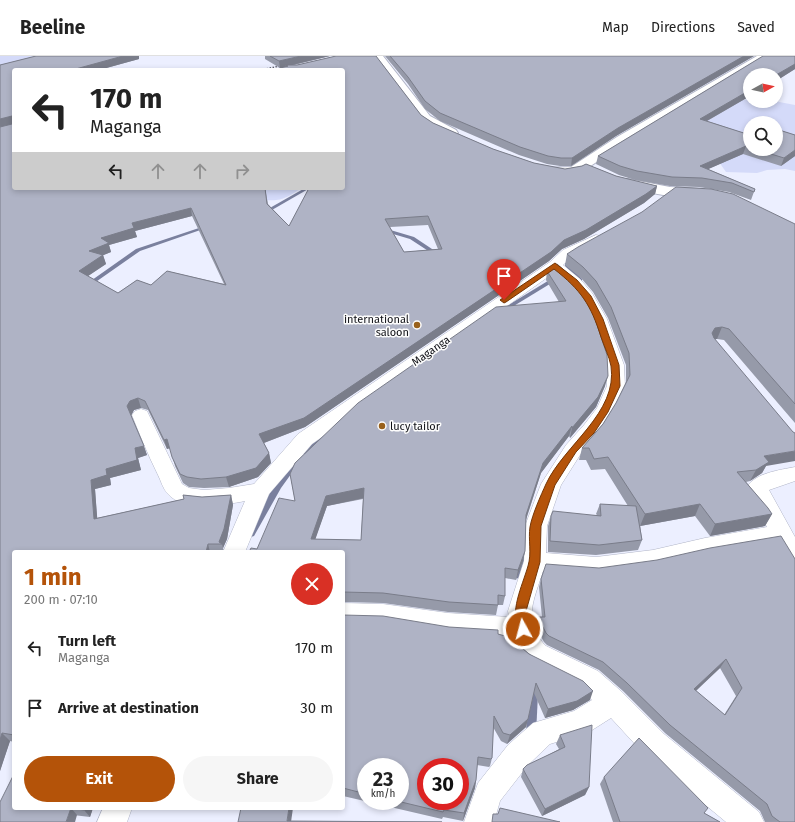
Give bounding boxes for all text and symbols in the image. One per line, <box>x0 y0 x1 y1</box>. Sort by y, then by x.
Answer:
text: Beeline <box>20 16 85 39</box>
text: Map <box>602 19 629 36</box>
text: Directions <box>651 19 715 36</box>
text: Saved <box>737 19 775 36</box>
north arrow <box>743 68 783 108</box>
map controls <box>743 68 783 156</box>
text: 170 m <box>90 82 162 115</box>
icon: left <box>24 84 76 136</box>
text: Maganga <box>90 116 162 138</box>
button: search <box>743 116 783 156</box>
icon: left <box>105 160 127 182</box>
icon: ahead <box>147 160 169 182</box>
icon: ahead <box>189 160 211 182</box>
icon: right <box>231 160 253 182</box>
pin <box>487 259 521 300</box>
icon: arrive <box>493 265 515 287</box>
place label: international saloon <box>344 313 409 339</box>
marker: international saloon <box>412 320 422 330</box>
street label: Maganga <box>409 333 453 369</box>
place label: lucy tailor <box>390 420 441 433</box>
marker: lucy tailor <box>377 421 387 431</box>
text: 1 min <box>24 563 82 591</box>
button: close <box>291 563 333 605</box>
text: 200 m · 07:10 <box>24 592 98 607</box>
position arrow <box>502 608 544 650</box>
text: Turn left <box>58 632 116 650</box>
icon: left <box>24 637 46 659</box>
text: 170 m <box>295 639 333 657</box>
text: Maganga <box>58 650 110 665</box>
icon: arrive <box>24 697 46 719</box>
text: Arrive at destination <box>58 699 199 717</box>
text: 30 m <box>300 699 333 717</box>
button: Exit <box>24 756 175 802</box>
button: Share <box>183 756 333 802</box>
speed limit sign: 30 <box>417 758 469 810</box>
text: 23 <box>373 767 393 791</box>
text: km/h <box>371 788 395 800</box>

